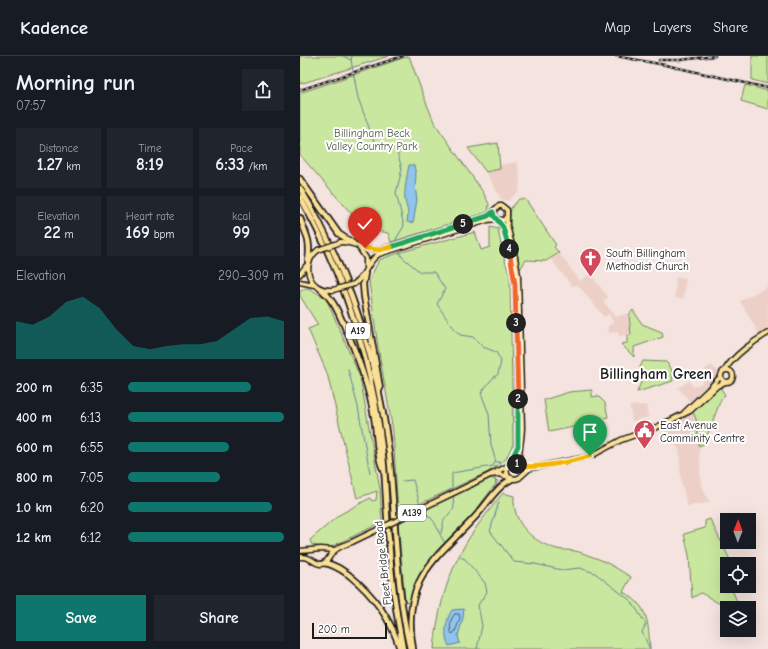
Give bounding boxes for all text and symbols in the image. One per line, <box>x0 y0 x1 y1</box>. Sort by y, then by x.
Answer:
text: Kadence <box>20 17 88 39</box>
text: Map <box>604 19 631 36</box>
text: Layers <box>653 19 691 36</box>
text: Share <box>713 19 748 36</box>
button: share <box>242 69 284 111</box>
text: Morning run <box>16 70 135 96</box>
text: 07:57 <box>16 98 46 113</box>
park label: Billingham Beck Valley Country Park <box>326 127 418 153</box>
text: Distance <box>39 142 78 155</box>
text: Time <box>139 142 161 155</box>
text: Pace <box>230 142 252 155</box>
text: 1.27 <box>37 155 62 174</box>
text: 8:19 <box>136 155 164 174</box>
text: 6:33 <box>215 155 244 174</box>
text: km <box>62 160 81 173</box>
text: /km <box>244 160 267 173</box>
pin <box>348 207 382 248</box>
text: Elevation <box>38 210 80 223</box>
text: Heart rate <box>126 210 174 223</box>
text: kcal <box>232 210 251 223</box>
icon: check <box>354 213 376 235</box>
pin: 5 <box>453 214 473 234</box>
text: 5 <box>460 217 466 230</box>
text: 22 <box>44 223 61 242</box>
text: 169 <box>126 223 150 242</box>
text: 99 <box>232 223 250 242</box>
text: m <box>61 228 74 241</box>
text: bpm <box>150 228 174 241</box>
pin: 4 <box>499 239 519 259</box>
text: 4 <box>506 242 512 255</box>
church icon: South Billingham Methodist Church <box>578 246 604 279</box>
place label: South Billingham Methodist Church <box>606 247 689 273</box>
text: Elevation <box>16 268 66 283</box>
text: 290–309 m <box>218 268 284 283</box>
pin: 3 <box>506 313 526 333</box>
text: 3 <box>513 316 519 329</box>
road number: A19 <box>346 323 370 339</box>
district label: Billingham Green <box>600 365 712 383</box>
text: 200 m <box>16 380 52 395</box>
text: 6:35 <box>80 380 103 395</box>
pin: 2 <box>508 389 528 409</box>
text: 2 <box>515 392 521 405</box>
text: 400 m <box>16 410 52 425</box>
text: 6:13 <box>80 410 101 425</box>
pin <box>573 415 607 456</box>
public building icon: East Avenue Comminity Centre <box>632 418 658 451</box>
place label: East Avenue Comminity Centre <box>660 419 745 445</box>
icon: arrive <box>579 421 601 443</box>
text: 600 m <box>16 440 53 455</box>
text: 6:55 <box>80 440 104 455</box>
pin: 1 <box>507 454 527 474</box>
text: 1 <box>515 457 519 470</box>
text: 800 m <box>16 470 53 485</box>
text: 7:05 <box>80 470 103 485</box>
text: 1.0 km <box>16 500 52 515</box>
text: 6:20 <box>80 500 104 515</box>
road number: A139 <box>398 505 426 521</box>
north arrow <box>720 513 756 549</box>
map controls <box>720 513 756 637</box>
street label: Fleet Bridge Road <box>372 520 394 606</box>
text: 1.2 km <box>16 530 51 545</box>
text: 6:12 <box>80 530 101 545</box>
button: locate <box>720 557 756 593</box>
button: Save <box>16 595 146 641</box>
button: Share <box>154 595 284 641</box>
button: layers <box>720 601 756 637</box>
scale bar <box>312 621 387 640</box>
text: 200 m <box>318 623 350 636</box>

